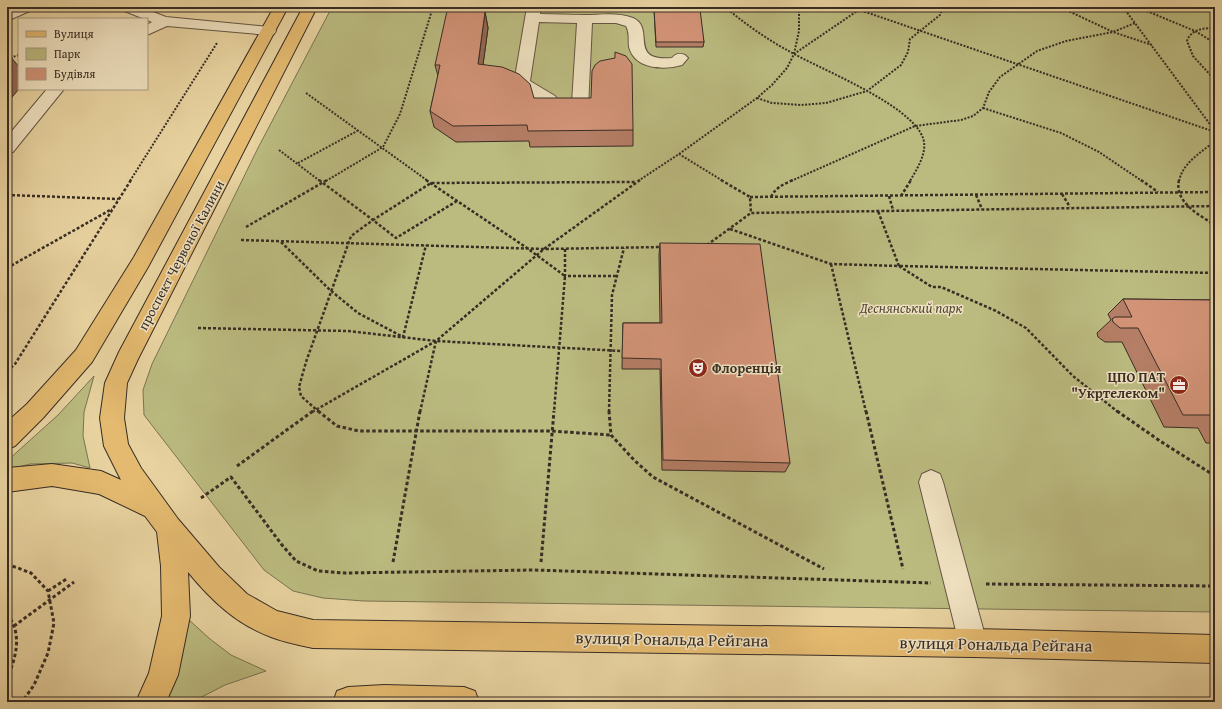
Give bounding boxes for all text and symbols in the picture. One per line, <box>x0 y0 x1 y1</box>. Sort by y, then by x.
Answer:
legend <box>18 18 148 90</box>
text: Вулиця <box>54 25 94 42</box>
text: Парк <box>54 45 81 62</box>
text: Будівля <box>54 65 95 82</box>
street label: проспект Червоної Калини <box>133 176 229 334</box>
park label: Деснянський парк <box>859 298 963 318</box>
theatre icon: Флоренція <box>687 357 709 379</box>
place label: Флоренція <box>712 358 782 378</box>
place label: ЦПО ПАТ "Укртелеком" <box>1071 367 1166 403</box>
office icon: ЦПО ПАТ "Укртелеком" <box>1168 374 1190 396</box>
street label: вулиця Рональда Рейгана <box>575 624 769 653</box>
street label: вулиця Рональда Рейгана <box>899 629 1093 658</box>

